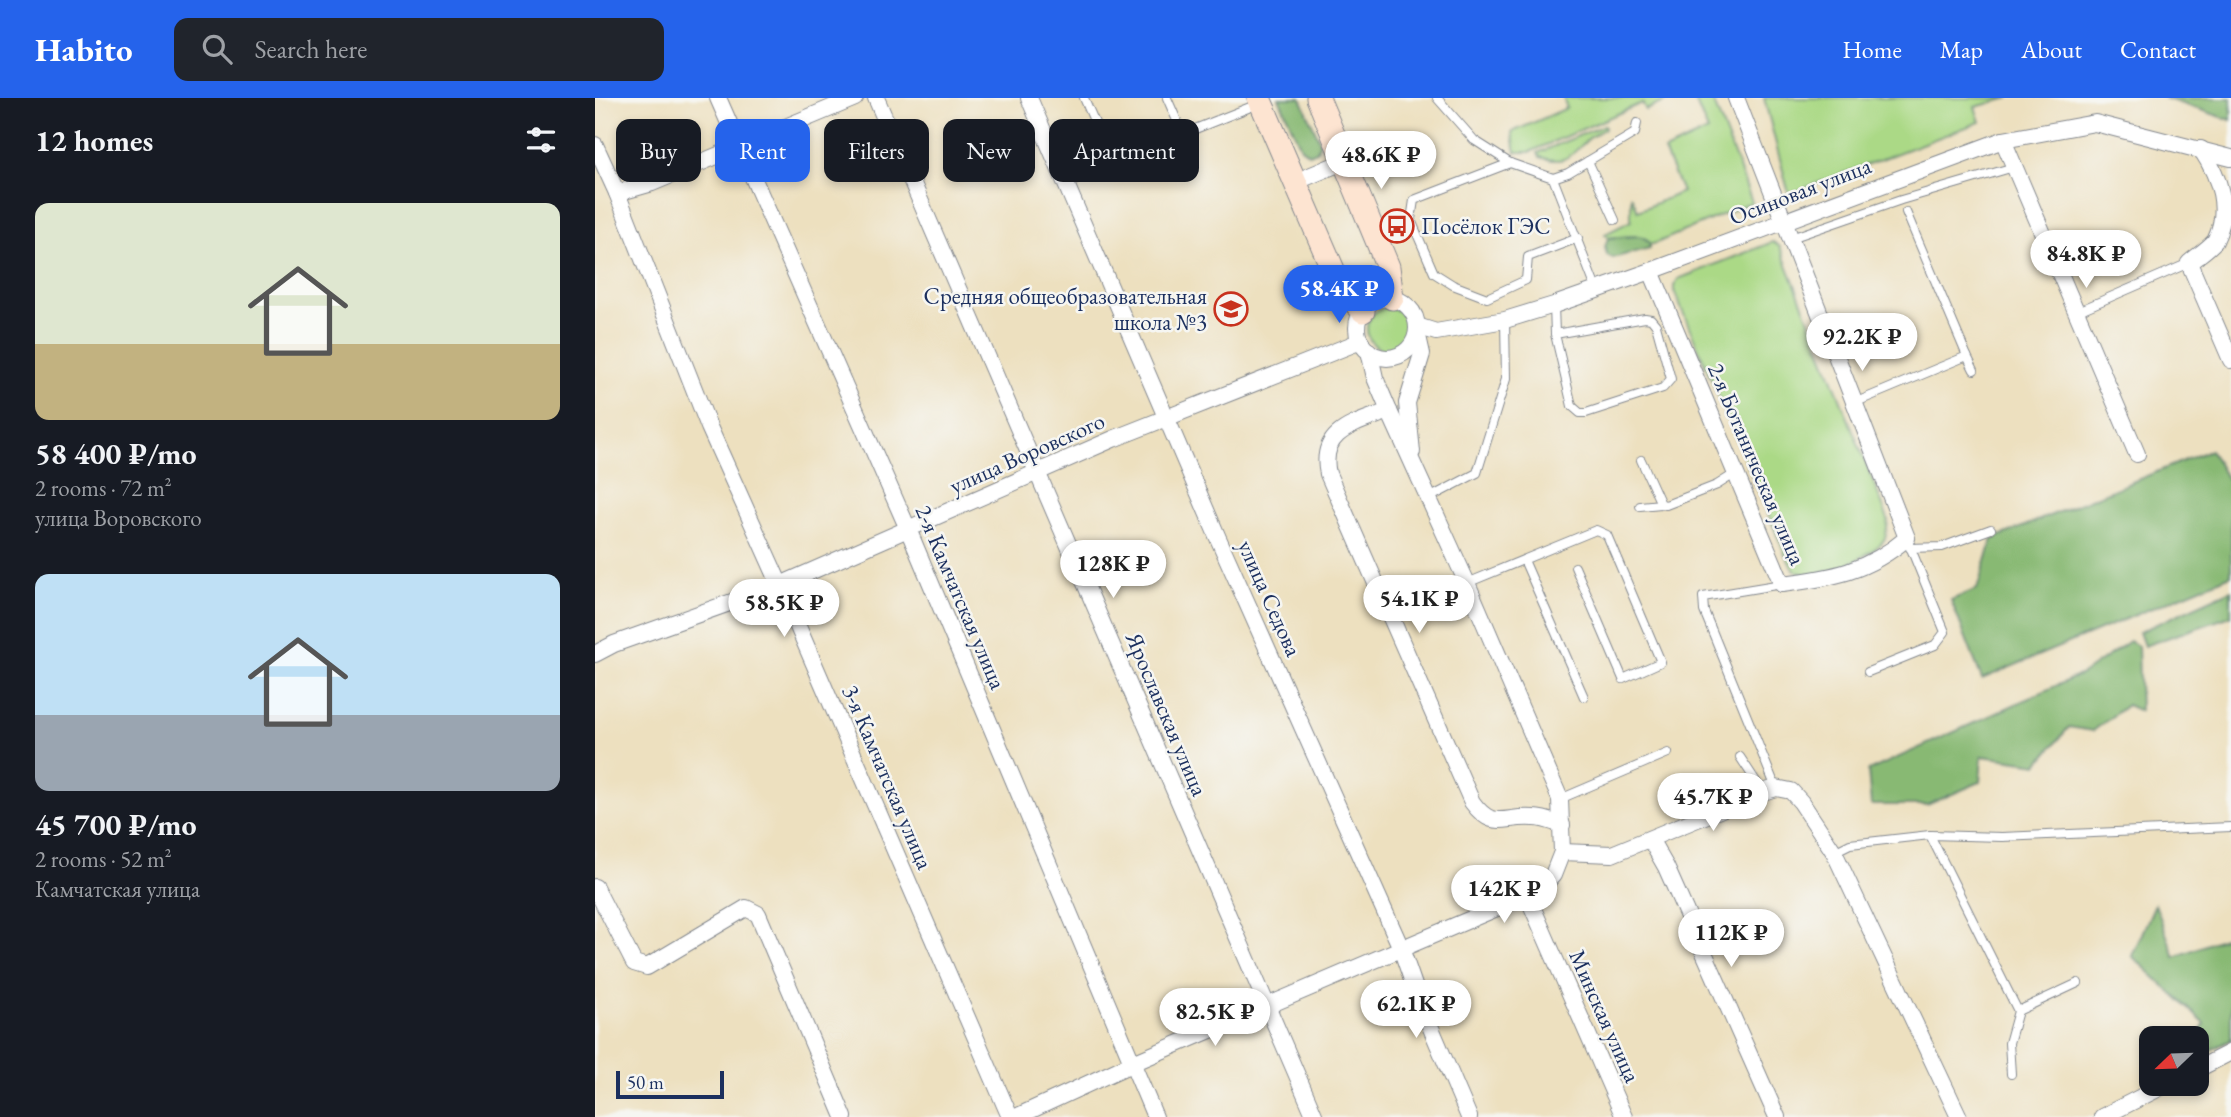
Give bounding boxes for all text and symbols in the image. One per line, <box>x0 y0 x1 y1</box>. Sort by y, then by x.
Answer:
search box <box>174 18 664 81</box>
text: Habito <box>35 28 132 71</box>
icon: search <box>198 30 236 68</box>
text: Search here <box>254 32 367 66</box>
text: Home <box>1842 34 1902 65</box>
text: Map <box>1940 34 1983 65</box>
text: About <box>2021 34 2082 65</box>
text: Contact <box>2120 34 2196 65</box>
chip: Buy <box>616 119 701 182</box>
chip: Rent <box>715 119 810 182</box>
chip: Filters <box>824 119 929 182</box>
chip: New <box>943 119 1035 182</box>
chip: Apartment <box>1049 119 1199 182</box>
text: 12 homes <box>35 121 153 160</box>
icon: filters <box>522 121 560 159</box>
pin: 48.6K ₽ <box>1316 132 1446 191</box>
text: 48.6K ₽ <box>1341 139 1421 169</box>
street label: Осиновая улица <box>1725 150 1876 232</box>
bus stop icon: Посёлок ГЭС <box>1378 207 1416 245</box>
place label: Посёлок ГЭС <box>1421 211 1551 241</box>
pin: 84.8K ₽ <box>2021 230 2151 290</box>
text: 84.8K ₽ <box>2046 238 2126 268</box>
icon: home <box>235 248 361 374</box>
pin: 58.4K ₽ <box>1274 266 1404 325</box>
text: 58.4K ₽ <box>1299 273 1379 303</box>
place label: Средняя общеобразовательная школа №3 <box>924 281 1207 337</box>
school or university icon: Средняя общеобразовательная школа №3 <box>1212 290 1250 328</box>
pin: 92.2K ₽ <box>1797 314 1927 373</box>
text: 92.2K ₽ <box>1822 321 1902 351</box>
street label: 2-я Ботаническая улица <box>1701 359 1813 570</box>
street label: улица Воровского <box>945 405 1109 501</box>
text: 58 400 ₽/mo <box>35 434 197 473</box>
text: 2 rooms · 72 m² <box>35 473 172 503</box>
street label: 2-я Камчатская улица <box>909 500 1014 694</box>
text: улица Воровского <box>35 503 202 533</box>
street label: улица Седова <box>1231 535 1309 662</box>
pin: 128K ₽ <box>1056 540 1170 600</box>
text: 128K ₽ <box>1076 548 1150 578</box>
pin: 54.1K ₽ <box>1354 575 1484 635</box>
pin: 58.5K ₽ <box>719 580 849 639</box>
text: 54.1K ₽ <box>1379 583 1459 613</box>
text: 58.5K ₽ <box>744 587 824 617</box>
icon: home <box>235 619 361 745</box>
street label: Ярославская улица <box>1119 627 1215 801</box>
street label: 3-я Камчатская улица <box>836 680 941 874</box>
pin: 45.7K ₽ <box>1648 774 1778 833</box>
text: 45.7K ₽ <box>1673 781 1753 811</box>
text: 45 700 ₽/mo <box>35 805 197 844</box>
text: 2 rooms · 52 m² <box>35 844 172 874</box>
pin: 142K ₽ <box>1447 866 1561 925</box>
text: 142K ₽ <box>1467 873 1541 903</box>
text: Камчатская улица <box>35 874 200 904</box>
pin: 112K ₽ <box>1674 910 1788 969</box>
text: 112K ₽ <box>1694 917 1768 947</box>
street label: Минская улица <box>1562 945 1648 1088</box>
pin: 62.1K ₽ <box>1351 981 1481 1040</box>
pin: 82.5K ₽ <box>1150 988 1280 1048</box>
text: 62.1K ₽ <box>1376 988 1456 1018</box>
text: 82.5K ₽ <box>1175 996 1255 1026</box>
north arrow <box>2139 1026 2209 1096</box>
map controls <box>2139 1026 2209 1096</box>
scale bar <box>616 1068 725 1100</box>
text: 50 m <box>627 1070 664 1095</box>

